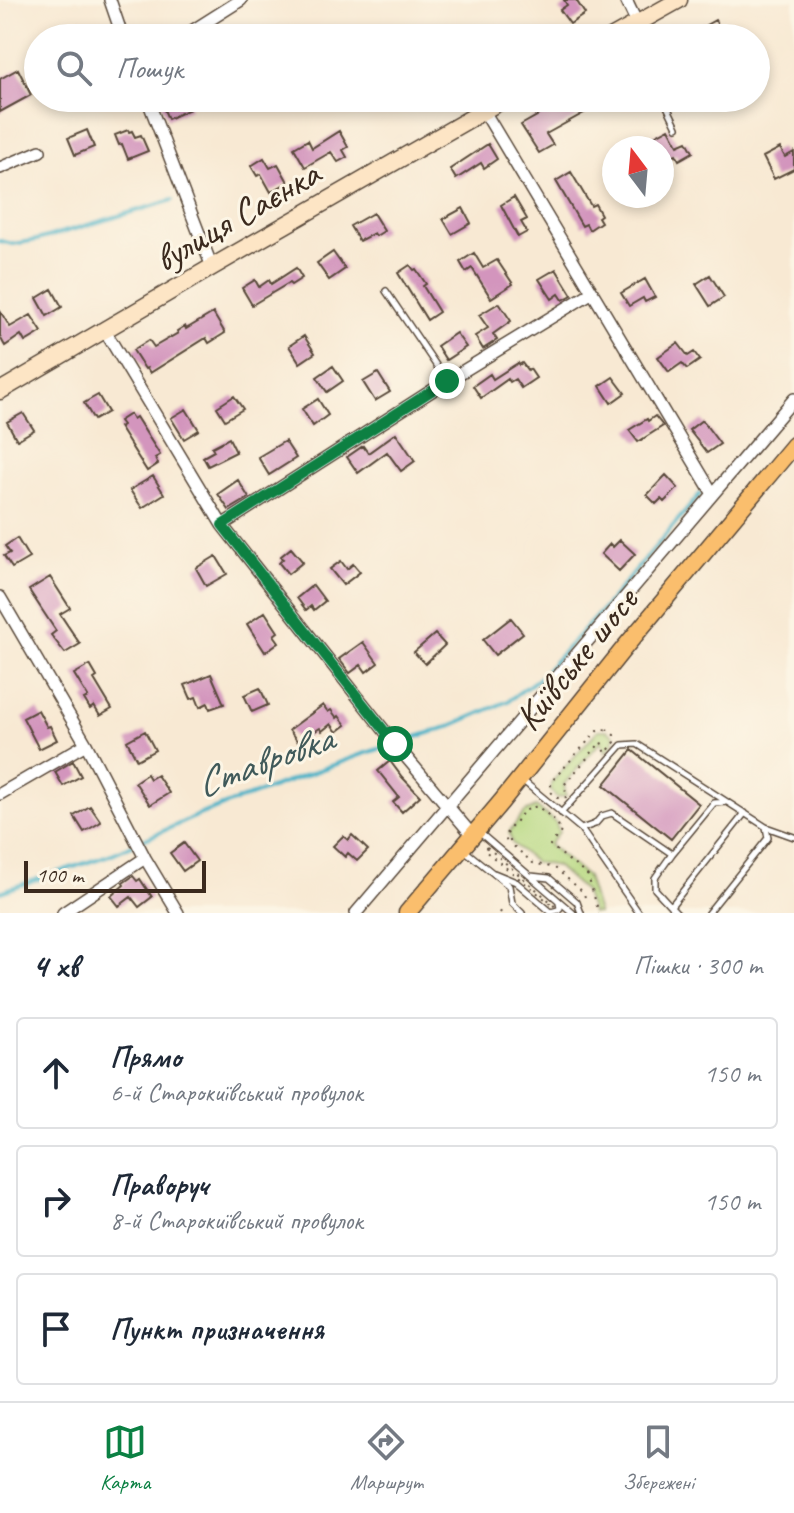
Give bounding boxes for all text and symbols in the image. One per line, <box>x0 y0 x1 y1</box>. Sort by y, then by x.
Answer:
search box <box>24 24 770 112</box>
icon: search <box>52 46 96 90</box>
text: Пошук <box>116 49 183 87</box>
north arrow <box>602 136 674 208</box>
street label: вулиця Саєнка <box>146 149 330 282</box>
route end <box>429 363 465 399</box>
street label: Київське шосе <box>504 576 649 740</box>
water label: Ставровка <box>189 712 344 809</box>
route start <box>377 726 413 762</box>
scale bar <box>24 857 206 893</box>
text: 100 m <box>36 861 83 889</box>
text: 4 хв <box>32 944 78 987</box>
text: Пішки · 300 m <box>634 949 762 982</box>
text: Прямо <box>110 1038 181 1076</box>
icon: ahead <box>34 1051 78 1095</box>
text: 150 m <box>704 1057 760 1090</box>
text: 6-й Старокиївський провулок <box>110 1076 363 1109</box>
text: Праворуч <box>110 1166 208 1204</box>
icon: right <box>34 1179 78 1223</box>
text: 150 m <box>704 1185 760 1218</box>
text: 8-й Старокиївський провулок <box>110 1204 363 1237</box>
icon: arrive <box>34 1307 78 1351</box>
text: Пункт призначення <box>110 1310 324 1348</box>
tab: Карта <box>100 1420 150 1496</box>
tab: Маршрут <box>350 1420 423 1496</box>
tab: Збережені <box>622 1420 694 1496</box>

